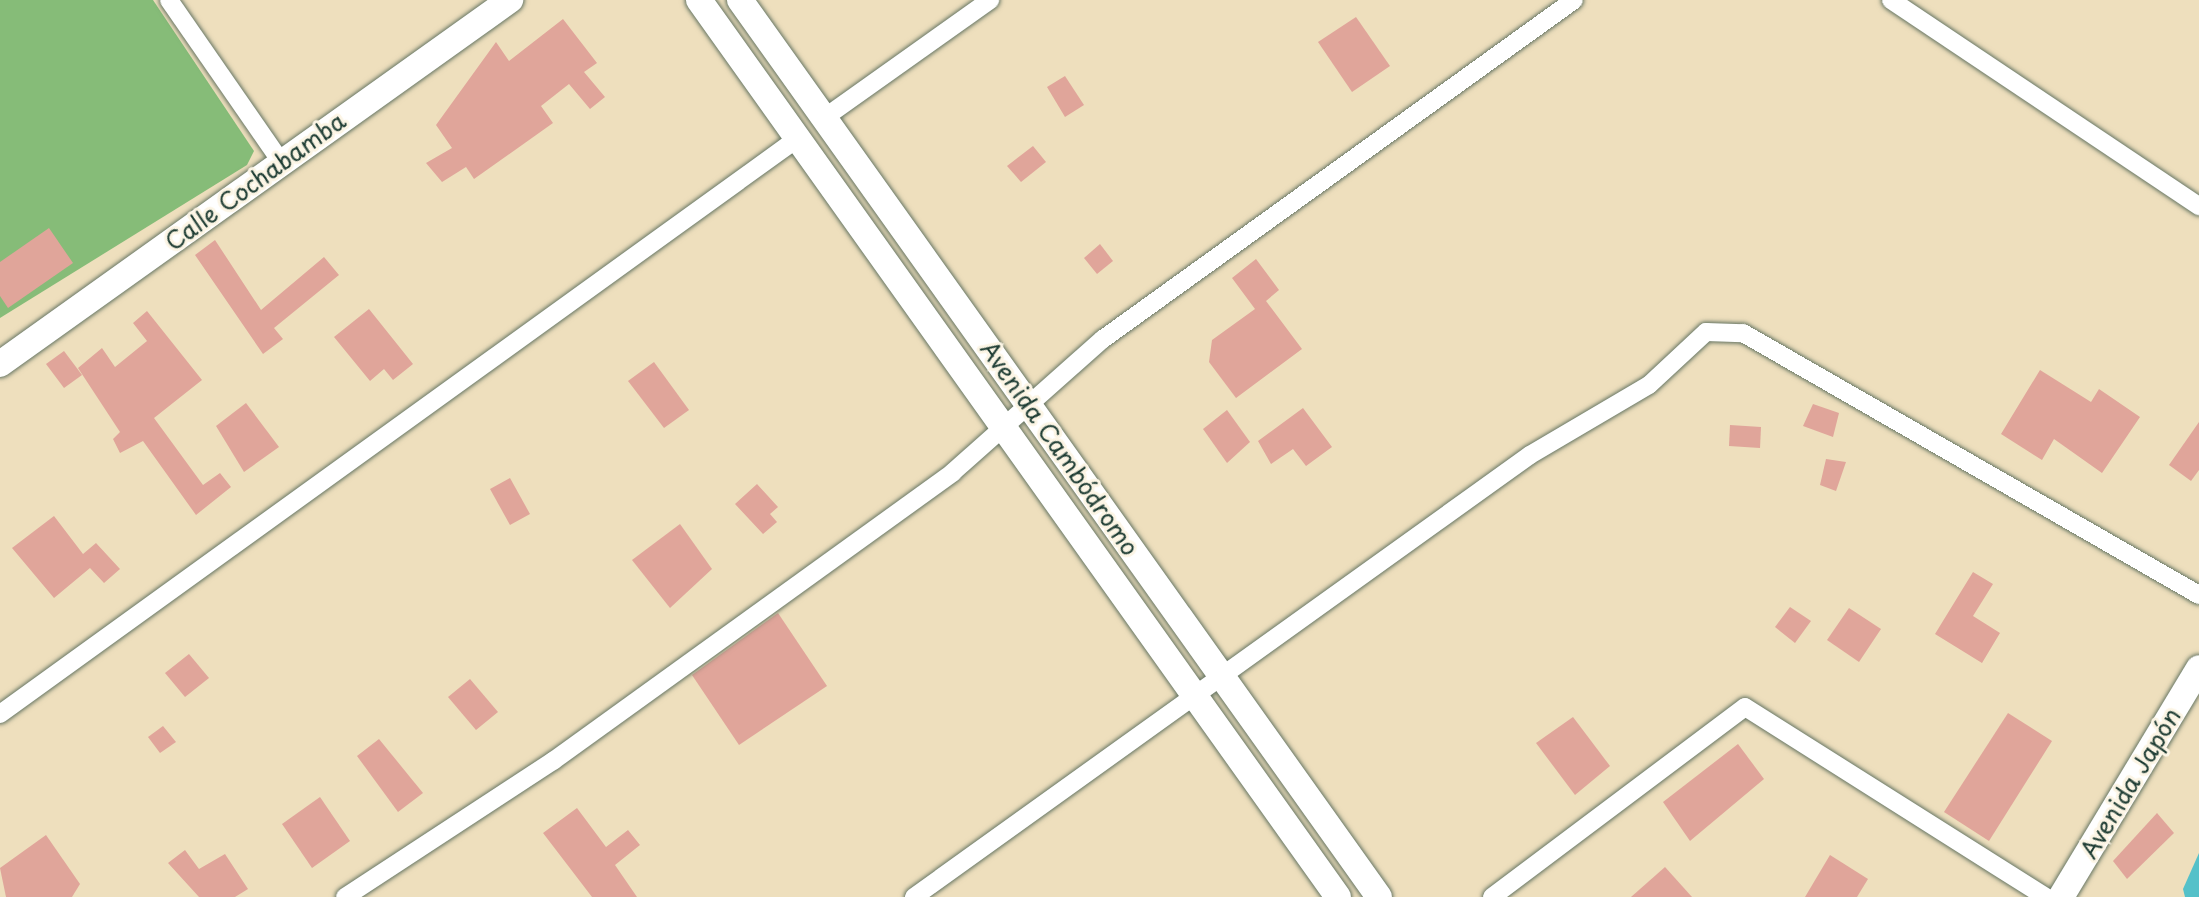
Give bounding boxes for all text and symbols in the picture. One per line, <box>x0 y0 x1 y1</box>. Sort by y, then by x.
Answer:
street label: Calle Cochabamba <box>159 106 351 256</box>
street label: Avenida Cambódromo <box>975 335 1145 561</box>
street label: Avenida Japón <box>2074 703 2186 863</box>

